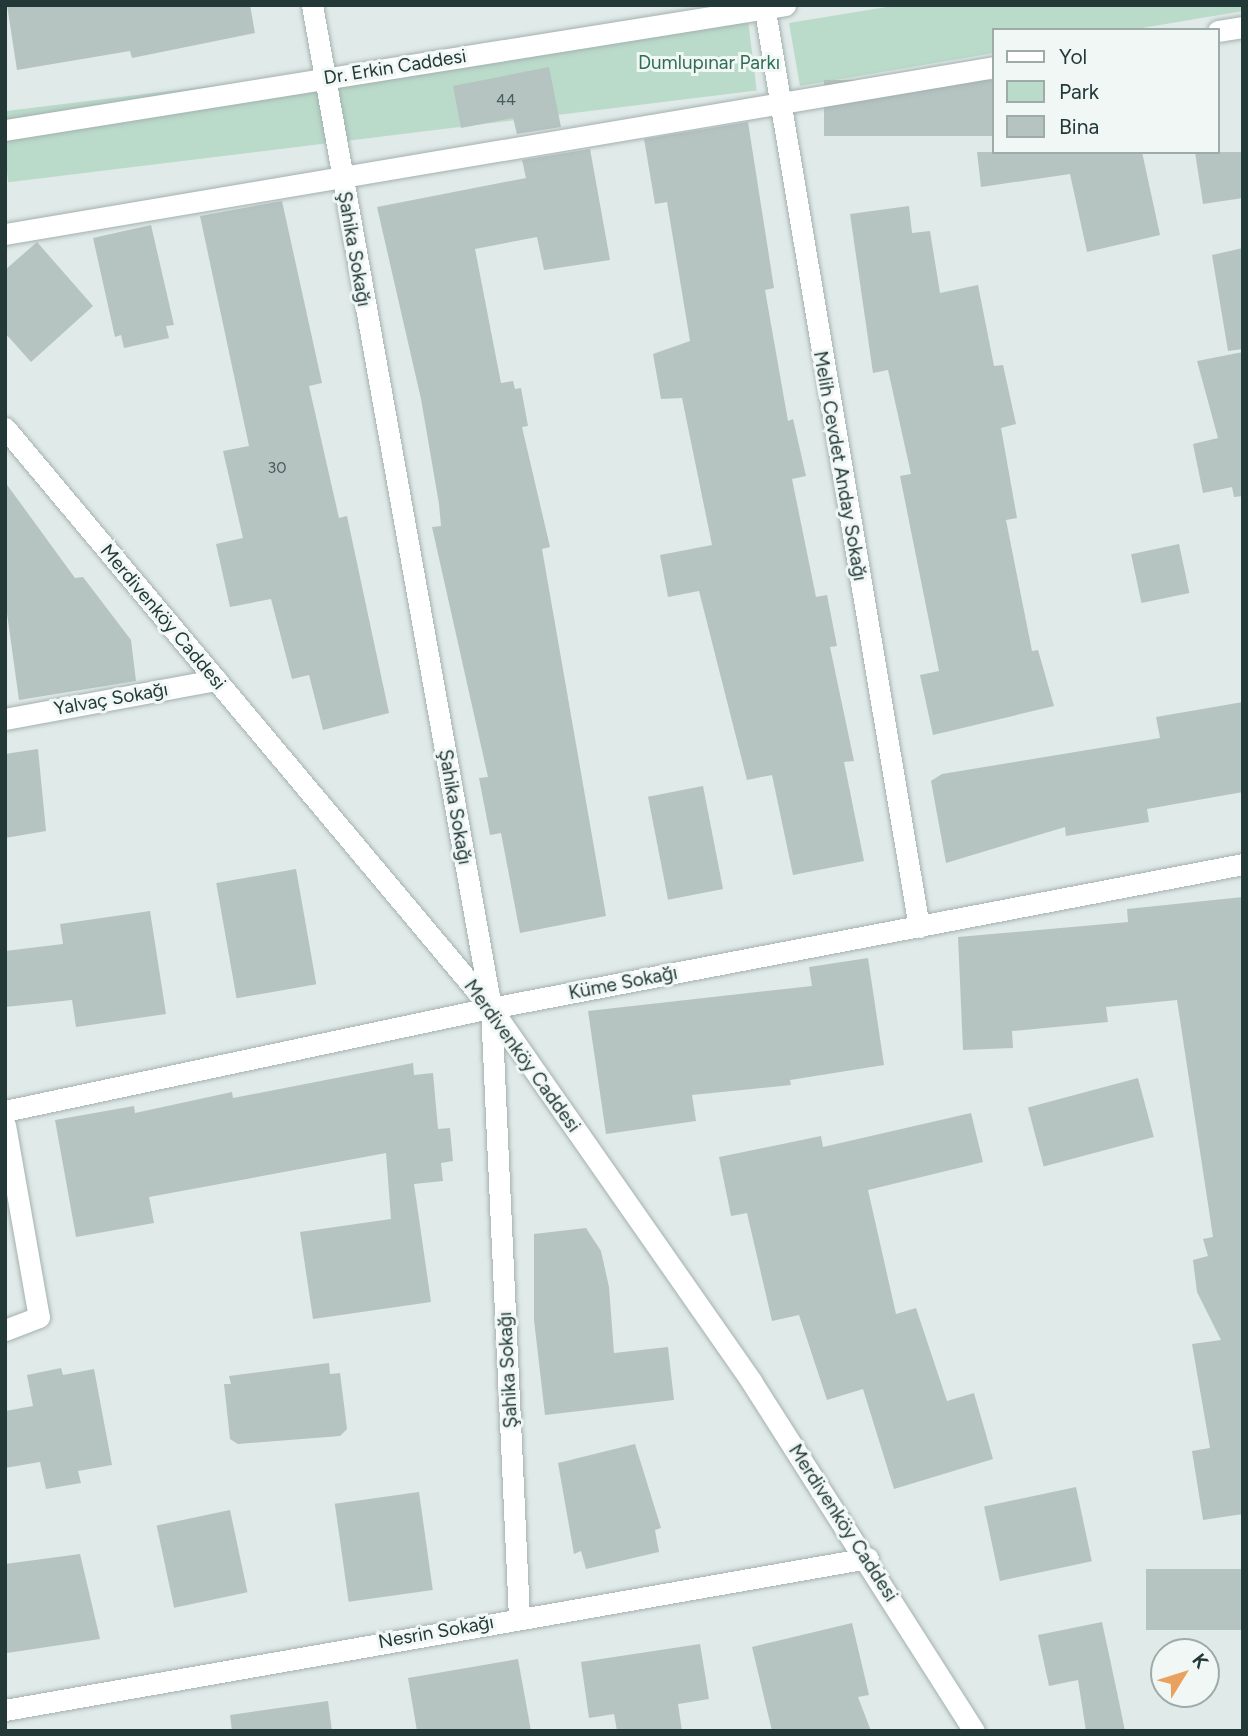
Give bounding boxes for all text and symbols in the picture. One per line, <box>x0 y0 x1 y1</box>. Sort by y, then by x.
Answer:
legend <box>992 28 1220 154</box>
street label: Dr. Erkin Caddesi <box>322 44 468 90</box>
text: Yol <box>1059 44 1087 69</box>
park label: Dumlupınar Parkı <box>638 52 780 74</box>
text: Park <box>1059 79 1099 104</box>
house number: 44 <box>496 90 516 110</box>
text: Bina <box>1059 114 1099 139</box>
street label: Şahika Sokağı <box>333 190 375 308</box>
street label: Melih Cevdet Anday Sokağı <box>809 349 871 583</box>
house number: 30 <box>268 458 286 478</box>
street label: Merdivenköy Caddesi <box>96 540 230 694</box>
street label: Yalvaç Sokağı <box>52 678 170 720</box>
street label: Şahika Sokağı <box>434 748 476 866</box>
street label: Küme Sokağı <box>567 961 679 1005</box>
street label: Merdivenköy Caddesi <box>459 975 585 1137</box>
street label: Şahika Sokağı <box>494 1311 522 1429</box>
street label: Merdivenköy Caddesi <box>784 1440 902 1606</box>
street label: Nesrin Sokağı <box>376 1611 496 1653</box>
north arrow <box>1150 1638 1220 1708</box>
text: K <box>1187 1649 1213 1673</box>

